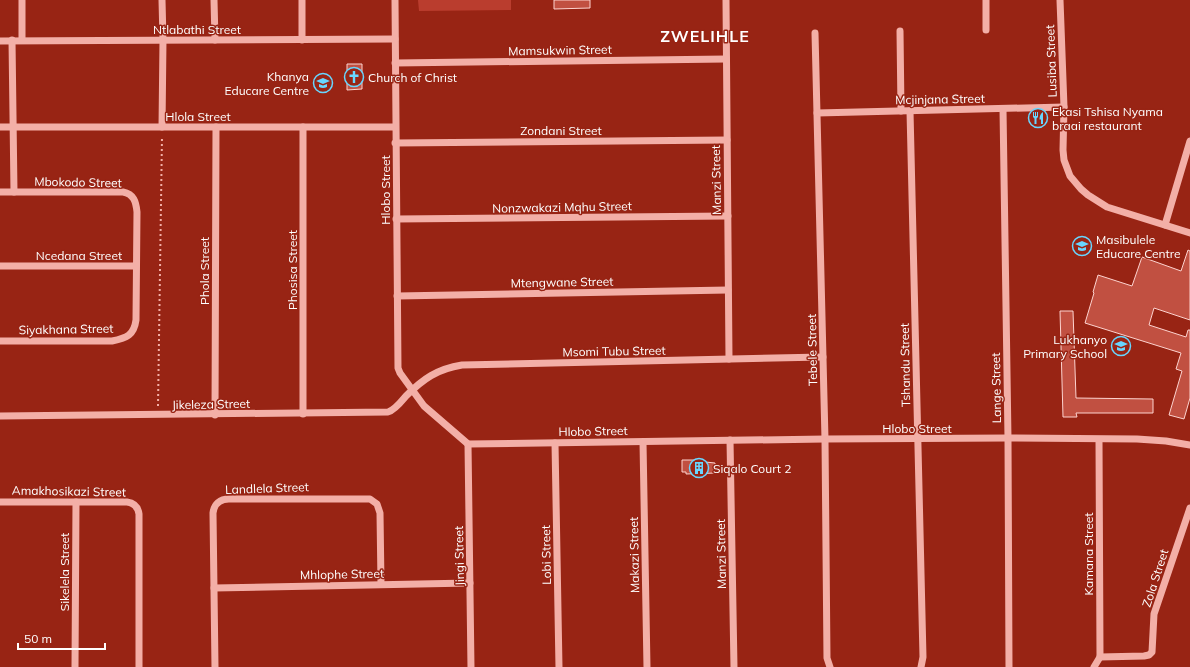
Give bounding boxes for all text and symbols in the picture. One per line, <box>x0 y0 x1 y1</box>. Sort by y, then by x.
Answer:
street label: Ntlabathi Street <box>153 22 241 37</box>
street label: Lusiba Street <box>1042 24 1060 98</box>
district label: ZWELIHLE <box>660 26 750 46</box>
street label: Mamsukwin Street <box>508 42 612 58</box>
church icon: Church of Christ <box>343 66 365 88</box>
place label: Khanya Educare Centre <box>224 69 309 98</box>
place label: Church of Christ <box>368 70 457 85</box>
school or university icon: Khanya Educare Centre <box>312 72 334 94</box>
street label: Mcjinjana Street <box>895 91 985 107</box>
place label: Ekasi Tshisa Nyama braai restaurant <box>1052 104 1163 133</box>
restaurant icon: Ekasi Tshisa Nyama braai restaurant <box>1027 107 1049 129</box>
street label: Hlola Street <box>165 109 231 124</box>
street label: Zondani Street <box>520 123 602 138</box>
street label: Manzi Street <box>708 145 724 215</box>
street label: Hlobo Street <box>378 155 393 225</box>
street label: Mbokodo Street <box>34 174 122 190</box>
street label: Nonzwakazi Mqhu Street <box>492 198 632 216</box>
street label: Phosisa Street <box>285 230 300 310</box>
place label: Masibulele Educare Centre <box>1096 232 1181 261</box>
school or university icon: Masibulele Educare Centre <box>1071 235 1093 257</box>
street label: Phola Street <box>197 237 212 305</box>
street label: Ncedana Street <box>36 248 122 263</box>
street label: Mtengwane Street <box>511 274 613 290</box>
street label: Tebele Street <box>804 314 820 386</box>
street label: Siyakhana Street <box>19 321 113 337</box>
street label: Tshandu Street <box>897 323 913 407</box>
place label: Lukhanyo Primary School <box>1023 332 1107 361</box>
school or university icon: Lukhanyo Primary School <box>1110 335 1132 357</box>
street label: Msomi Tubu Street <box>562 343 666 359</box>
street label: Lange Street <box>988 352 1004 424</box>
street label: Jikeleza Street <box>172 396 250 412</box>
street label: Hlobo Street <box>882 421 952 436</box>
street label: Hlobo Street <box>558 423 628 439</box>
building icon: Siqalo Court 2 <box>688 457 710 479</box>
place label: Siqalo Court 2 <box>713 461 791 476</box>
street label: Landlela Street <box>225 479 309 497</box>
street label: Amakhosikazi Street <box>12 483 126 499</box>
street label: Kamana Street <box>1081 512 1096 596</box>
street label: Makazi Street <box>626 517 642 593</box>
street label: Manzi Street <box>713 519 729 589</box>
street label: Lobi Street <box>538 525 554 585</box>
street label: Jingi Street <box>451 526 467 586</box>
street label: Sikelela Street <box>57 533 72 611</box>
street label: Zola Street <box>1139 547 1171 609</box>
street label: Mhlophe Street <box>300 566 384 582</box>
scale bar <box>18 625 105 651</box>
text: 50 m <box>24 631 52 646</box>

